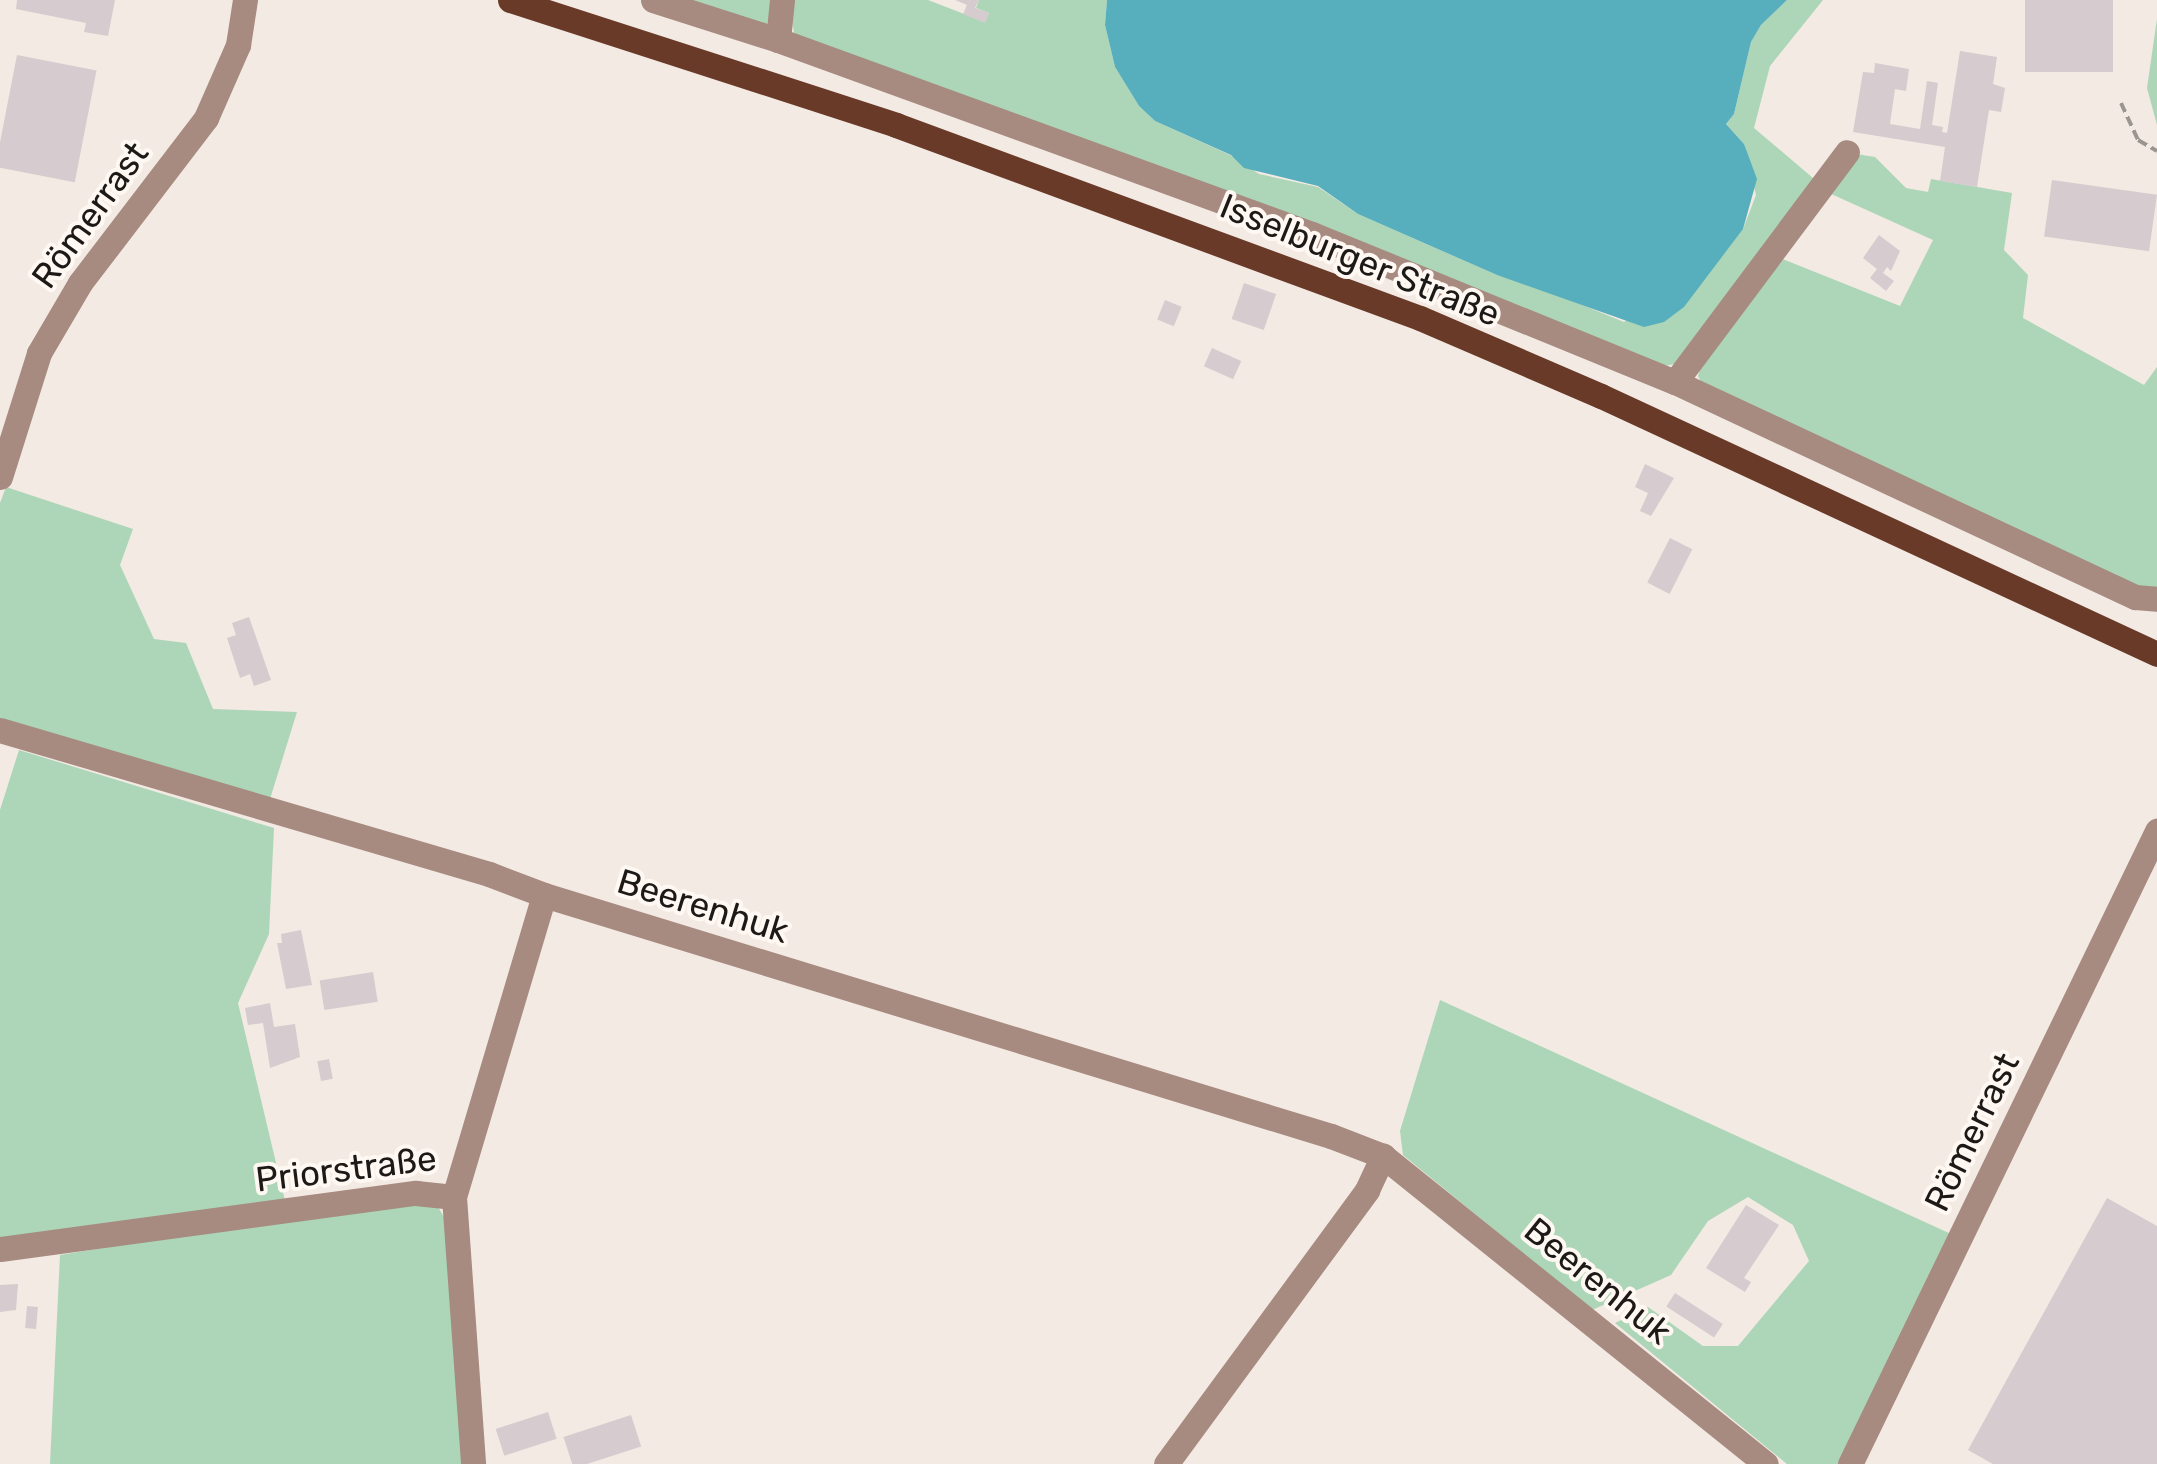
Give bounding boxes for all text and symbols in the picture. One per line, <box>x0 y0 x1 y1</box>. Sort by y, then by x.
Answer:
street label: Römerrast <box>23 134 157 296</box>
street label: Isselburger Straße <box>1214 185 1506 335</box>
street label: Beerenhuk <box>612 860 794 952</box>
street label: Römerrast <box>1916 1046 2028 1218</box>
street label: Priorstraße <box>253 1137 439 1201</box>
street label: Beerenhuk <box>1516 1209 1680 1353</box>

